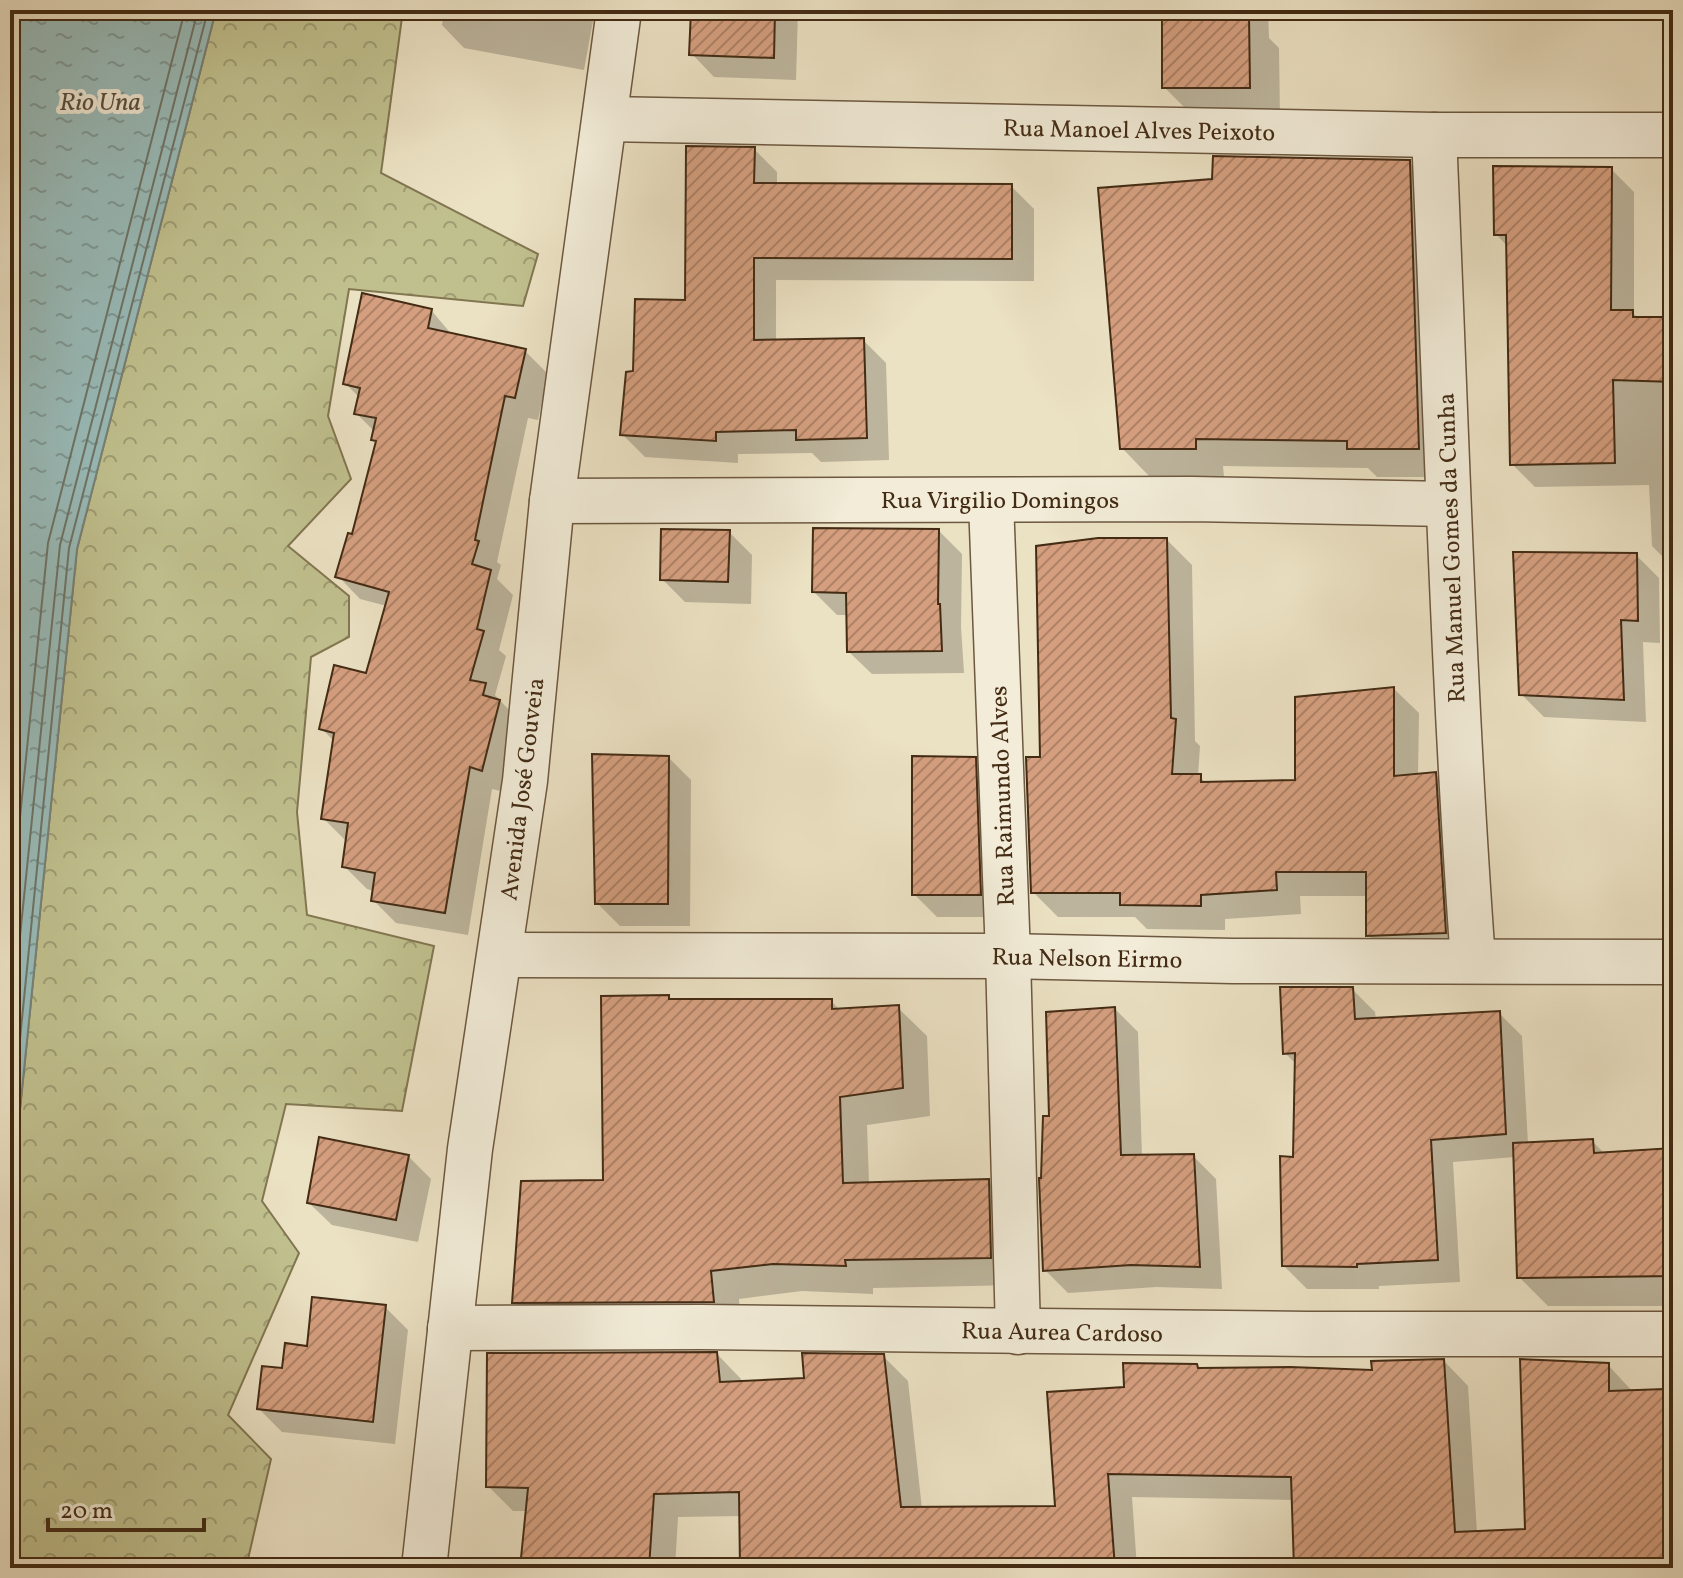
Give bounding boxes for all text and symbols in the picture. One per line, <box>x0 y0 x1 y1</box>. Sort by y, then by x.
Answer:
water label: Rio Una <box>59 85 141 121</box>
street label: Rua Manoel Alves Peixoto <box>1003 113 1275 151</box>
street label: Rua Manuel Gomes da Cunha <box>1431 392 1475 704</box>
street label: Rua Virgilio Domingos <box>881 485 1119 519</box>
street label: Avenida José Gouveia <box>493 676 555 903</box>
street label: Rua Raimundo Alves <box>983 685 1025 907</box>
street label: Rua Nelson Eirmo <box>991 941 1183 979</box>
street label: Rua Aurea Cardoso <box>961 1315 1163 1353</box>
scale bar <box>48 1482 204 1532</box>
text: 20 m <box>60 1495 113 1529</box>

